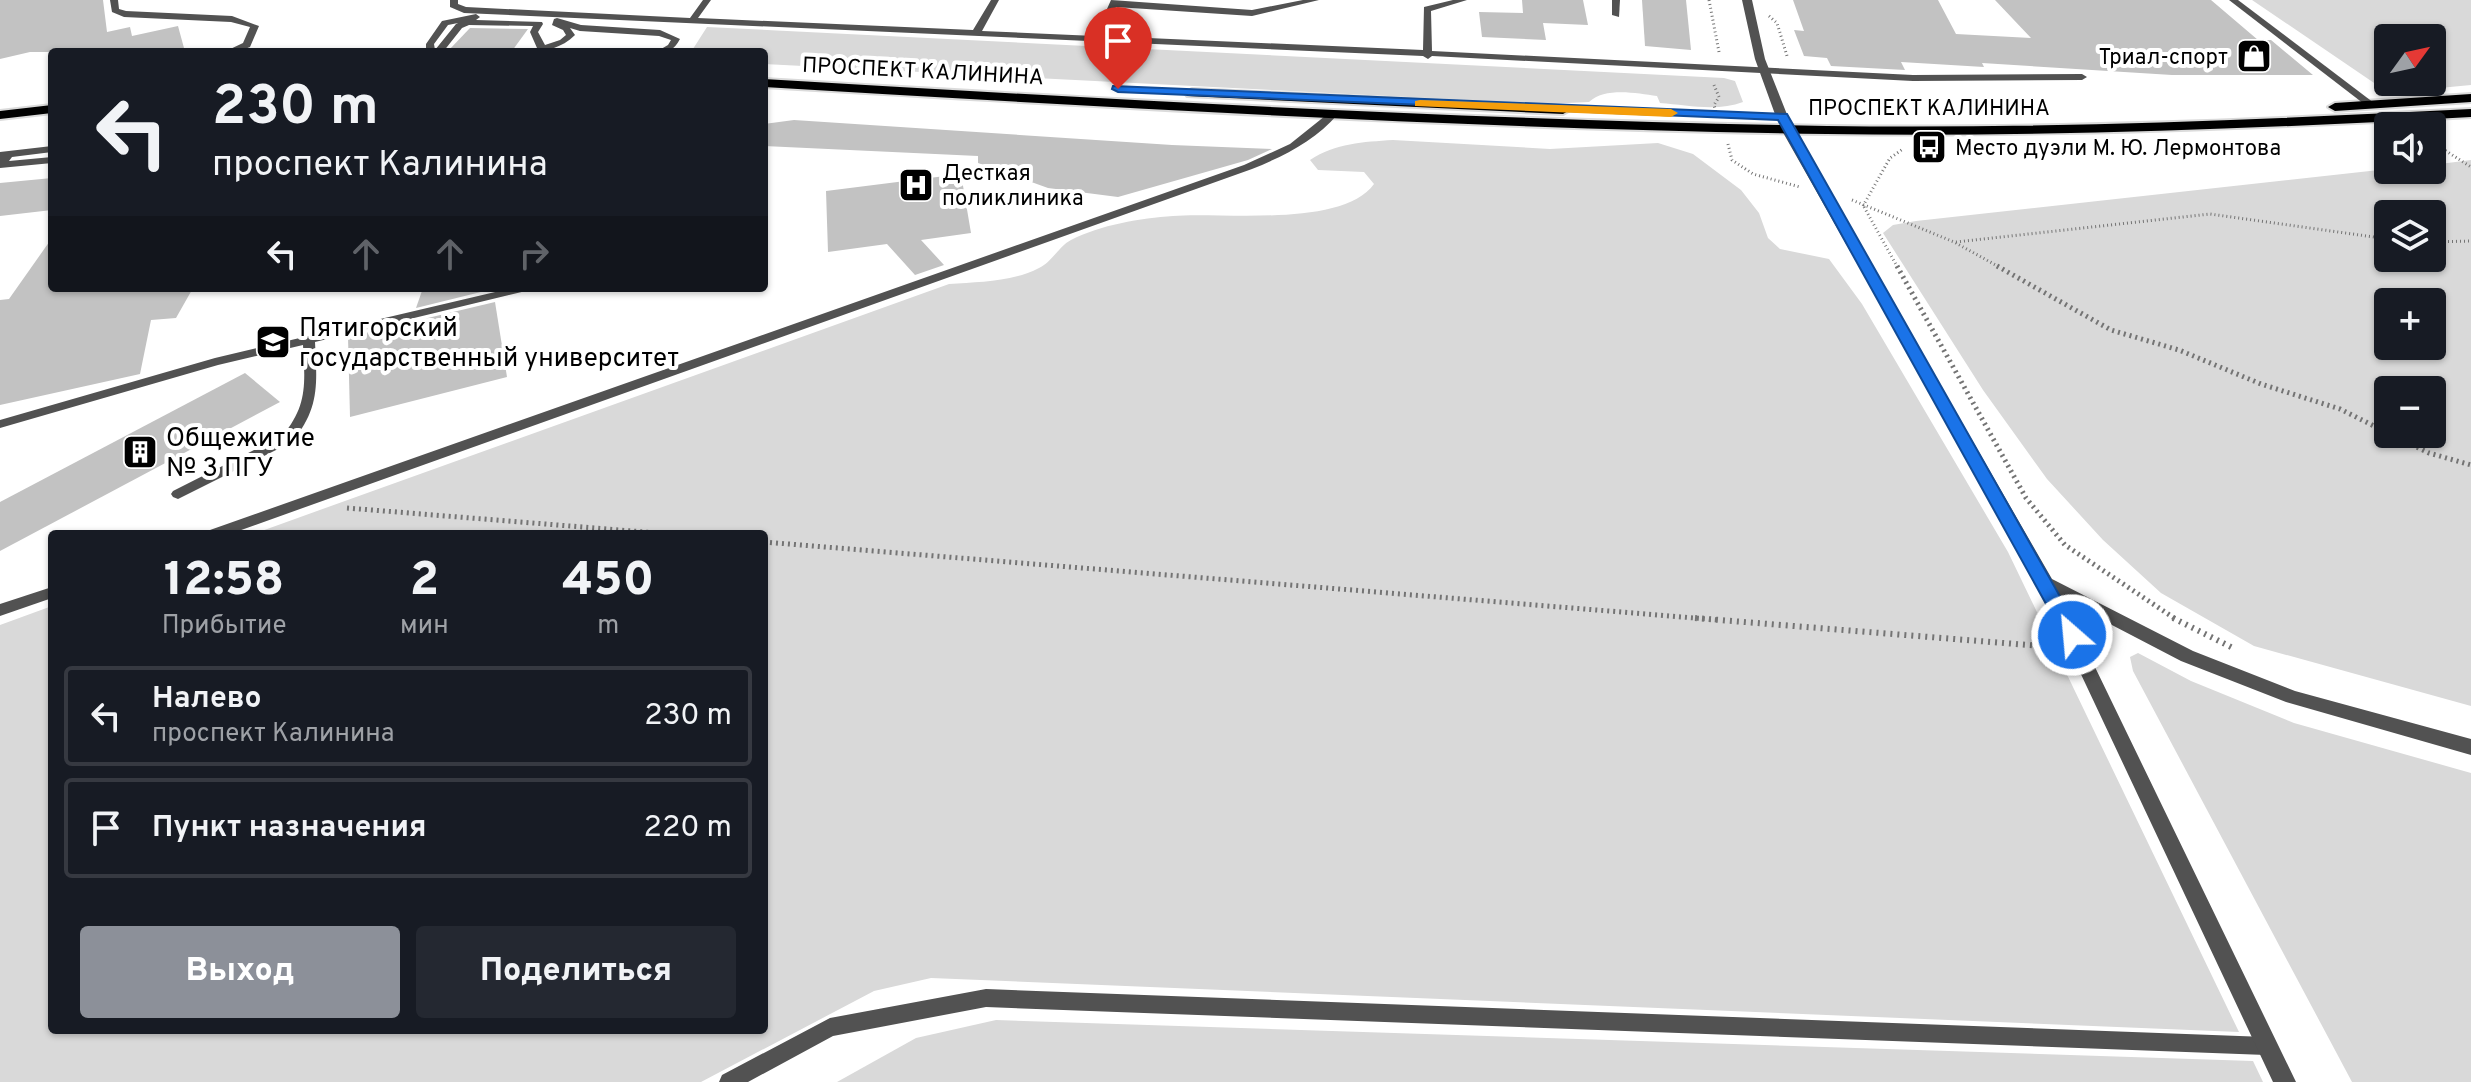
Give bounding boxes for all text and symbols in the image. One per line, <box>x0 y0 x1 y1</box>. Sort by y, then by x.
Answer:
pin <box>1084 7 1152 89</box>
icon: arrive <box>1096 19 1140 63</box>
north arrow <box>2374 24 2446 96</box>
map controls <box>2374 24 2446 448</box>
shop icon: Триал-спорт <box>2235 37 2273 75</box>
place label: Триал-спорт <box>2098 45 2228 72</box>
street label: ПРОСПЕКТ КАЛИНИНА <box>801 53 1044 92</box>
text: 230 m <box>212 74 379 144</box>
icon: left <box>80 80 184 184</box>
street label: ПРОСПЕКТ КАЛИНИНА <box>1808 96 2050 123</box>
button: sound <box>2374 112 2446 184</box>
bus stop icon: Место дуэли М. Ю. Лермонтова <box>1910 128 1948 166</box>
place label: Место дуэли М. Ю. Лермонтова <box>1955 136 2281 163</box>
text: проспект Калинина <box>212 143 548 189</box>
place label: Десткая поликлиника <box>942 161 1084 213</box>
hospital icon: Десткая поликлиника <box>897 166 935 204</box>
button: layers <box>2374 200 2446 272</box>
icon: left <box>260 232 304 276</box>
icon: ahead <box>344 232 388 276</box>
icon: ahead <box>428 232 472 276</box>
icon: right <box>512 232 556 276</box>
button: + <box>2374 288 2446 360</box>
place label: Пятигорский государственный университет <box>299 313 679 376</box>
school or university icon: Пятигорский государственный университет <box>254 323 292 361</box>
button: − <box>2374 376 2446 448</box>
place label: Общежитие № 3 ПГУ <box>166 423 315 486</box>
building icon: Общежитие № 3 ПГУ <box>121 433 159 471</box>
text: 12:58 <box>164 552 284 612</box>
text: 2 <box>410 552 439 612</box>
text: 450 <box>562 552 654 612</box>
position arrow <box>2030 593 2114 677</box>
text: Прибытие <box>162 610 286 643</box>
text: мин <box>400 610 449 643</box>
text: m <box>597 610 619 643</box>
text: Налево <box>152 681 261 718</box>
icon: left <box>84 694 128 738</box>
text: 230 m <box>644 698 732 735</box>
text: проспект Калинина <box>152 718 394 751</box>
icon: arrive <box>84 806 128 850</box>
text: Пункт назначения <box>152 810 426 847</box>
text: 220 m <box>644 810 732 847</box>
button: Выход <box>80 926 400 1018</box>
button: Поделиться <box>416 926 736 1018</box>

